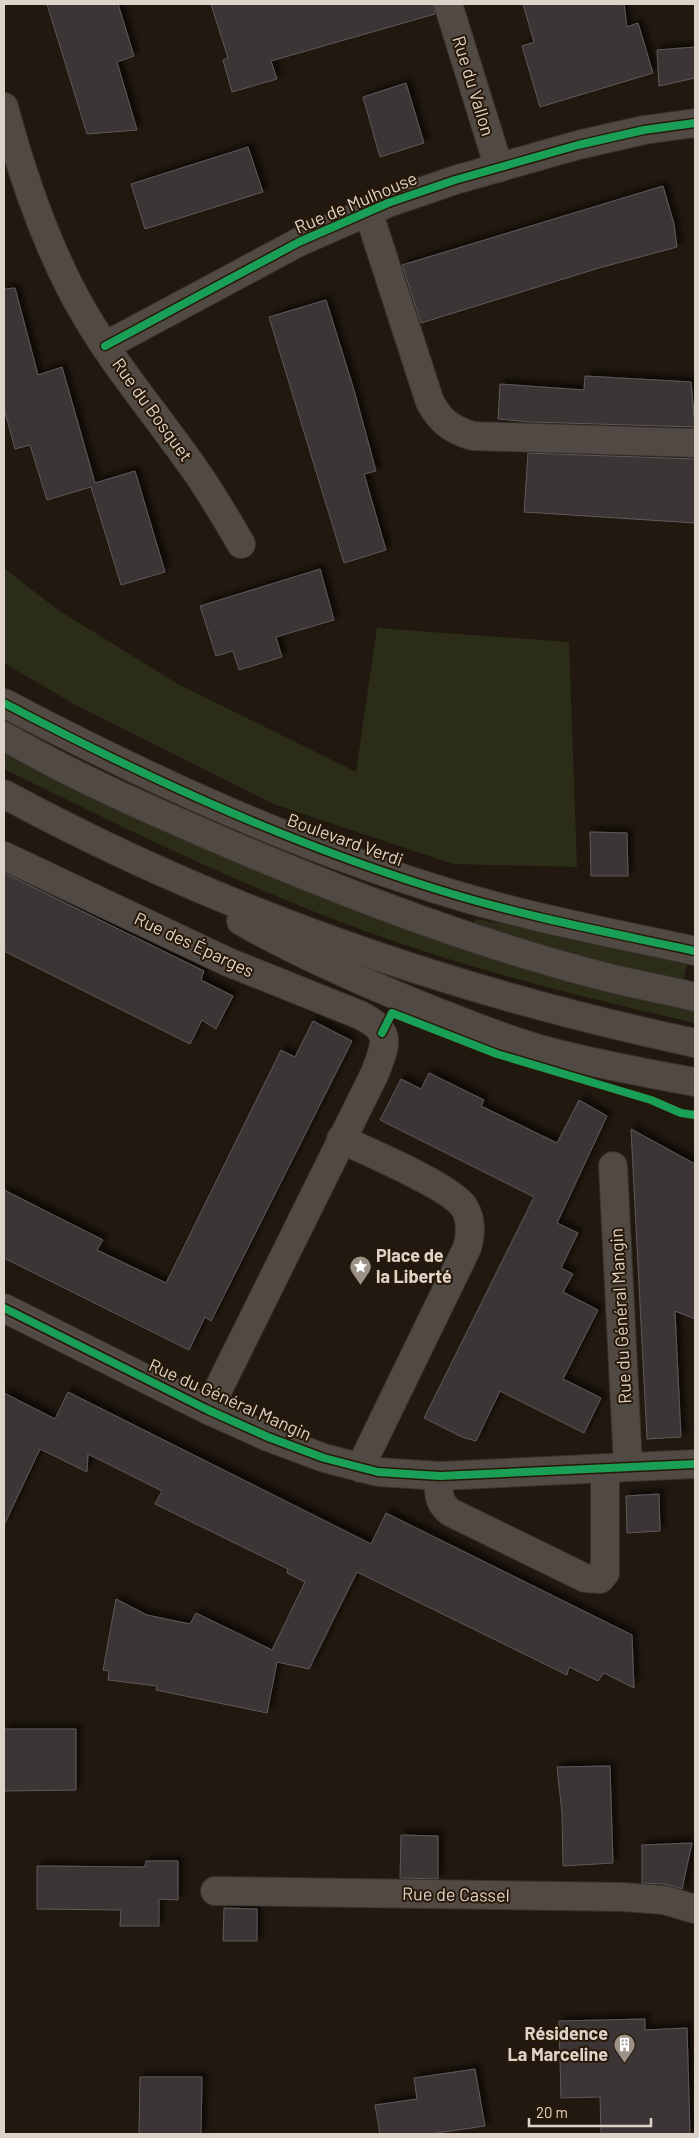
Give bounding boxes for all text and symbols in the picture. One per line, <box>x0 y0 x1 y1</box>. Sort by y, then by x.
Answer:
street label: Rue du Vallon <box>448 33 500 138</box>
street label: Rue de Mulhouse <box>291 166 420 238</box>
street label: Rue du Bosquet <box>108 353 198 465</box>
street label: Boulevard Verdi <box>284 808 406 870</box>
street label: Rue des Éparges <box>131 907 258 981</box>
street label: Rue du Général Mangin <box>604 1228 636 1404</box>
place label: Place de la Liberté <box>376 1244 452 1287</box>
place icon: Place de la Liberté <box>348 1254 372 1285</box>
street label: Rue du Général Mangin <box>146 1353 315 1445</box>
street label: Rue de Cassel <box>402 1882 510 1906</box>
place label: Résidence La Marceline <box>508 2022 608 2065</box>
building icon: Résidence La Marceline <box>612 2032 636 2063</box>
scale bar <box>529 2096 652 2128</box>
text: 20 m <box>536 2103 568 2121</box>

